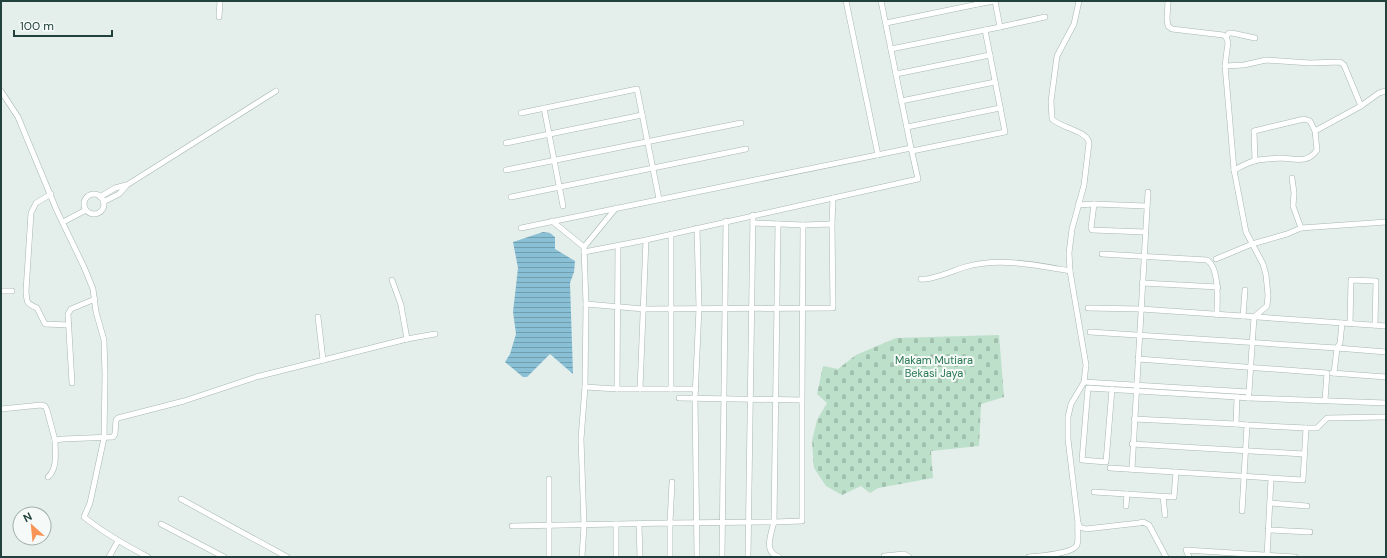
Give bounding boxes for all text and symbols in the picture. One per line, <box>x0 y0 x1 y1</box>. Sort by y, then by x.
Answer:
scale bar <box>14 12 112 38</box>
text: 100 m <box>20 18 54 34</box>
park label: Makam Mutiara Bekasi Jaya <box>895 353 973 380</box>
north arrow <box>12 506 52 546</box>
text: N <box>21 509 34 525</box>

